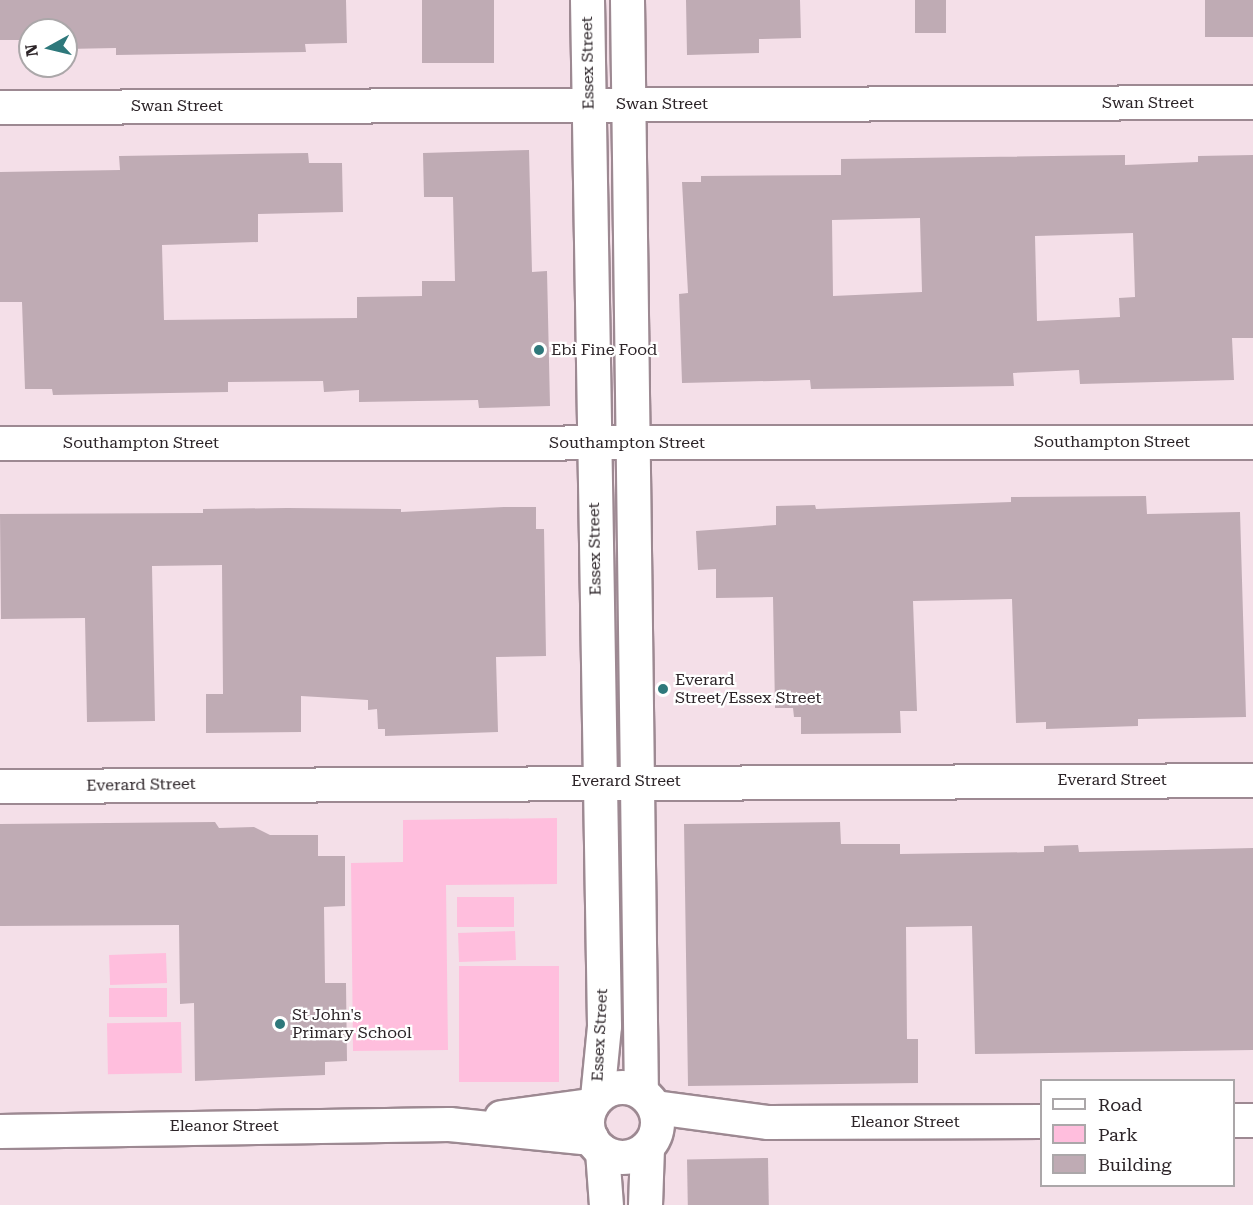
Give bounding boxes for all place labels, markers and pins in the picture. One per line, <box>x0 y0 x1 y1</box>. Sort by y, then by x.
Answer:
place label: Ebi Fine Food <box>551 340 657 360</box>
marker: Ebi Fine Food <box>532 343 546 357</box>
place label: Everard Street/Essex Street <box>675 670 821 708</box>
marker: Everard Street/Essex Street <box>656 682 670 696</box>
place label: St John's Primary School <box>292 1005 412 1043</box>
marker: St John's Primary School <box>273 1017 287 1031</box>

